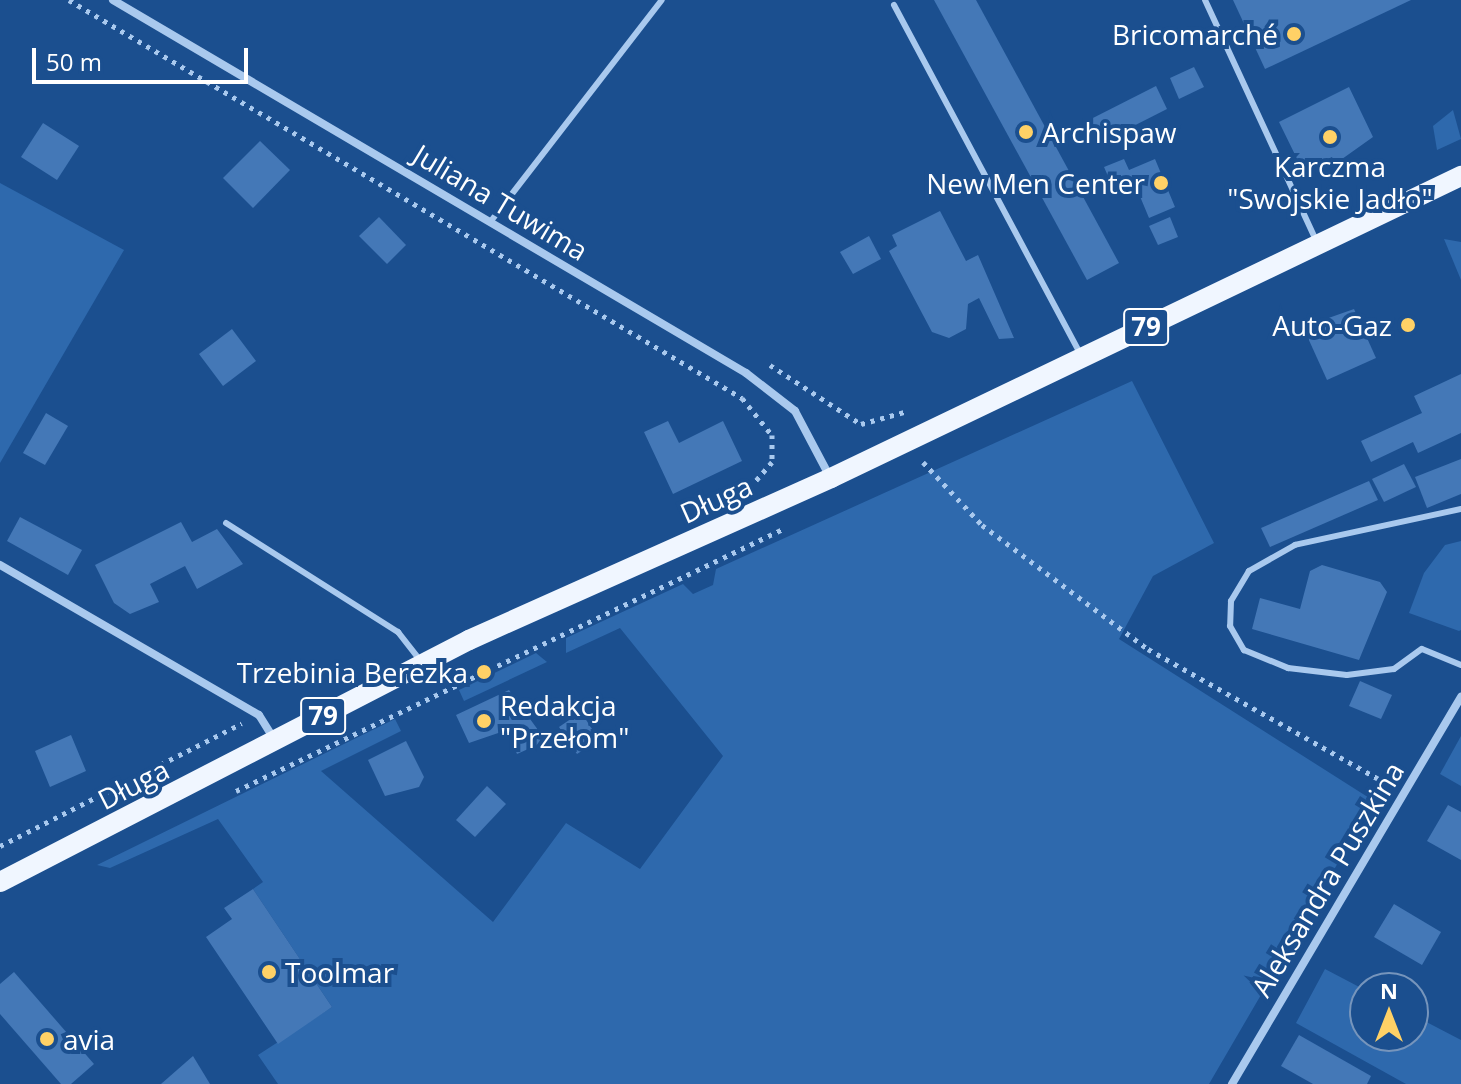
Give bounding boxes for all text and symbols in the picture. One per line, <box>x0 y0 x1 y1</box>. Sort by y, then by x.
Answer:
place label: Bricomarché <box>1112 17 1278 51</box>
marker: Bricomarché <box>1285 25 1303 43</box>
scale bar <box>36 32 252 82</box>
text: 50 m <box>46 45 102 78</box>
place label: Archispaw <box>1042 115 1177 149</box>
marker: Archispaw <box>1017 123 1035 141</box>
marker: Karczma "Swojskie Jadło" <box>1321 128 1339 146</box>
street label: Juliana Tuwima <box>408 137 594 267</box>
place label: Karczma "Swojskie Jadło" <box>1227 149 1433 215</box>
place label: New Men Center <box>926 166 1145 200</box>
marker: New Men Center <box>1152 174 1170 192</box>
road number: 79 <box>1122 305 1170 349</box>
place label: Auto-Gaz <box>1272 308 1392 342</box>
marker: Auto-Gaz <box>1399 316 1417 334</box>
street label: Długa <box>675 468 757 530</box>
place label: Trzebinia Berezka <box>237 655 468 689</box>
marker: Trzebinia Berezka <box>475 663 493 681</box>
place label: Redakcja "Przełom" <box>500 688 629 754</box>
road number: 79 <box>299 694 347 738</box>
marker: Redakcja "Przełom" <box>475 712 493 730</box>
street label: Długa <box>92 752 174 816</box>
street label: Aleksandra Puszkina <box>1244 756 1410 1002</box>
place label: Toolmar <box>285 955 394 989</box>
marker: Toolmar <box>260 963 278 981</box>
north arrow <box>1349 972 1429 1052</box>
text: N <box>1380 975 1398 1005</box>
place label: avia <box>63 1022 115 1056</box>
marker: avia <box>38 1030 56 1048</box>

